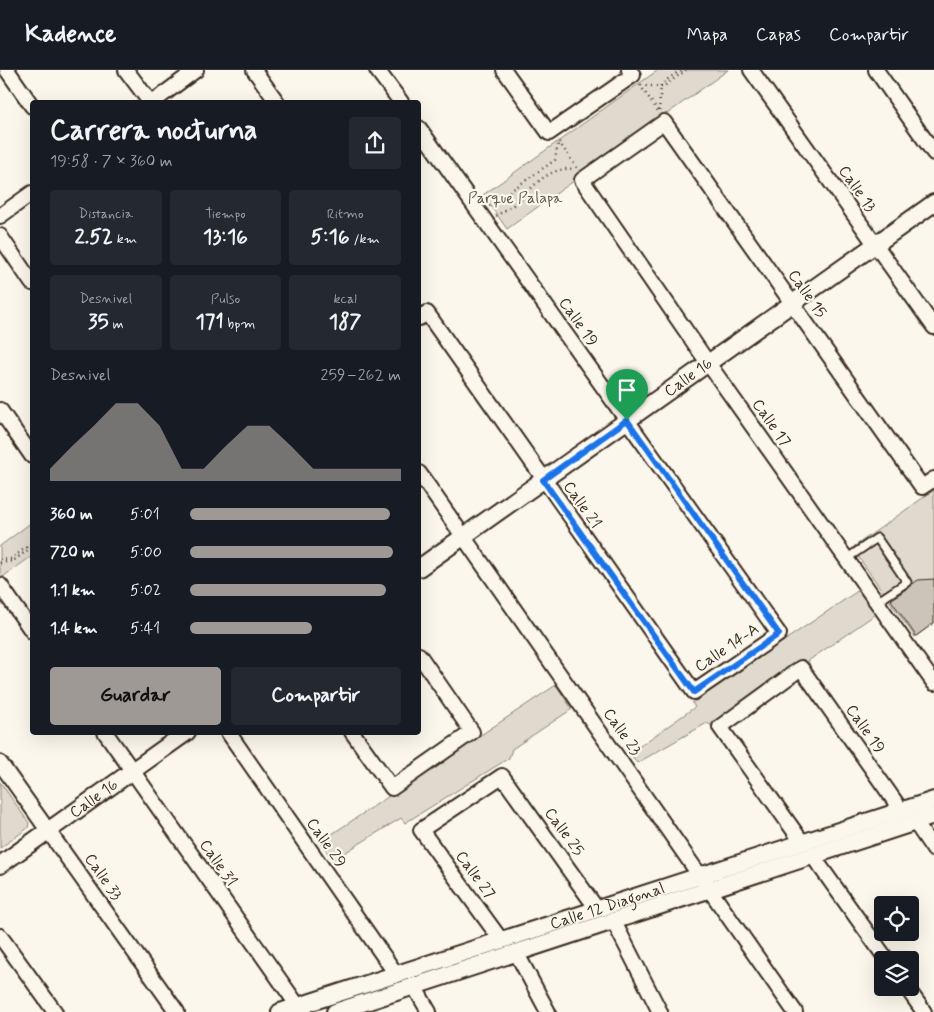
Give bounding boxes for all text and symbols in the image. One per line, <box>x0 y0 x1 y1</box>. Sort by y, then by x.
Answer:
text: Kadence <box>25 19 116 50</box>
text: Mapa <box>687 23 728 47</box>
text: Capas <box>756 23 801 47</box>
text: Compartir <box>829 23 909 47</box>
text: Carrera nocturna <box>50 113 258 150</box>
button: share <box>349 117 401 169</box>
text: 19:58 · 7 × 360 m <box>50 151 173 172</box>
street label: Calle 13 <box>833 161 881 217</box>
park label: Parque Palapa <box>468 188 563 209</box>
text: Distancia <box>79 205 133 223</box>
text: Tiempo <box>205 205 246 223</box>
text: Ritmo <box>327 205 364 223</box>
text: 2.52 <box>75 223 113 251</box>
text: 13:16 <box>203 223 248 251</box>
text: 5:16 <box>310 223 350 251</box>
text: km <box>113 230 137 248</box>
text: /km <box>350 230 380 248</box>
street label: Calle 15 <box>783 266 831 322</box>
text: Desnivel <box>79 290 132 308</box>
text: Pulso <box>211 290 240 308</box>
text: kcal <box>333 290 357 308</box>
street label: Calle 19 <box>554 293 602 351</box>
text: 35 <box>88 308 109 336</box>
text: 171 <box>195 308 224 336</box>
text: 187 <box>329 308 361 336</box>
text: m <box>109 315 124 333</box>
text: bpm <box>224 315 256 333</box>
street label: Calle 16 <box>660 353 717 402</box>
text: Desnivel <box>50 365 110 386</box>
text: 259–262 m <box>321 365 401 386</box>
pin <box>606 369 648 420</box>
icon: arrive <box>613 376 641 404</box>
street label: Calle 17 <box>747 395 795 451</box>
street label: Calle 21 <box>558 477 606 533</box>
text: 360 m <box>50 504 93 525</box>
text: 5:01 <box>130 504 160 525</box>
text: 720 m <box>50 542 95 563</box>
text: 5:00 <box>130 542 162 563</box>
text: 1.1 km <box>50 580 95 601</box>
text: 5:02 <box>130 580 161 601</box>
text: 1.4 km <box>50 618 97 639</box>
text: 5:41 <box>130 618 160 639</box>
street label: Calle 14-A <box>691 619 763 677</box>
button: Guardar <box>50 667 221 725</box>
button: Compartir <box>231 667 401 725</box>
street label: Calle 19 <box>841 700 889 758</box>
street label: Calle 23 <box>598 704 646 760</box>
street label: Calle 16 <box>65 774 122 823</box>
street label: Calle 25 <box>539 804 589 860</box>
street label: Calle 29 <box>301 814 351 872</box>
street label: Calle 31 <box>194 835 242 891</box>
street label: Calle 27 <box>450 847 500 903</box>
street label: Calle 33 <box>79 849 127 905</box>
street label: Calle 12 Diagonal <box>547 878 667 934</box>
map controls <box>874 896 919 996</box>
button: locate <box>874 896 919 941</box>
button: layers <box>874 951 919 996</box>

